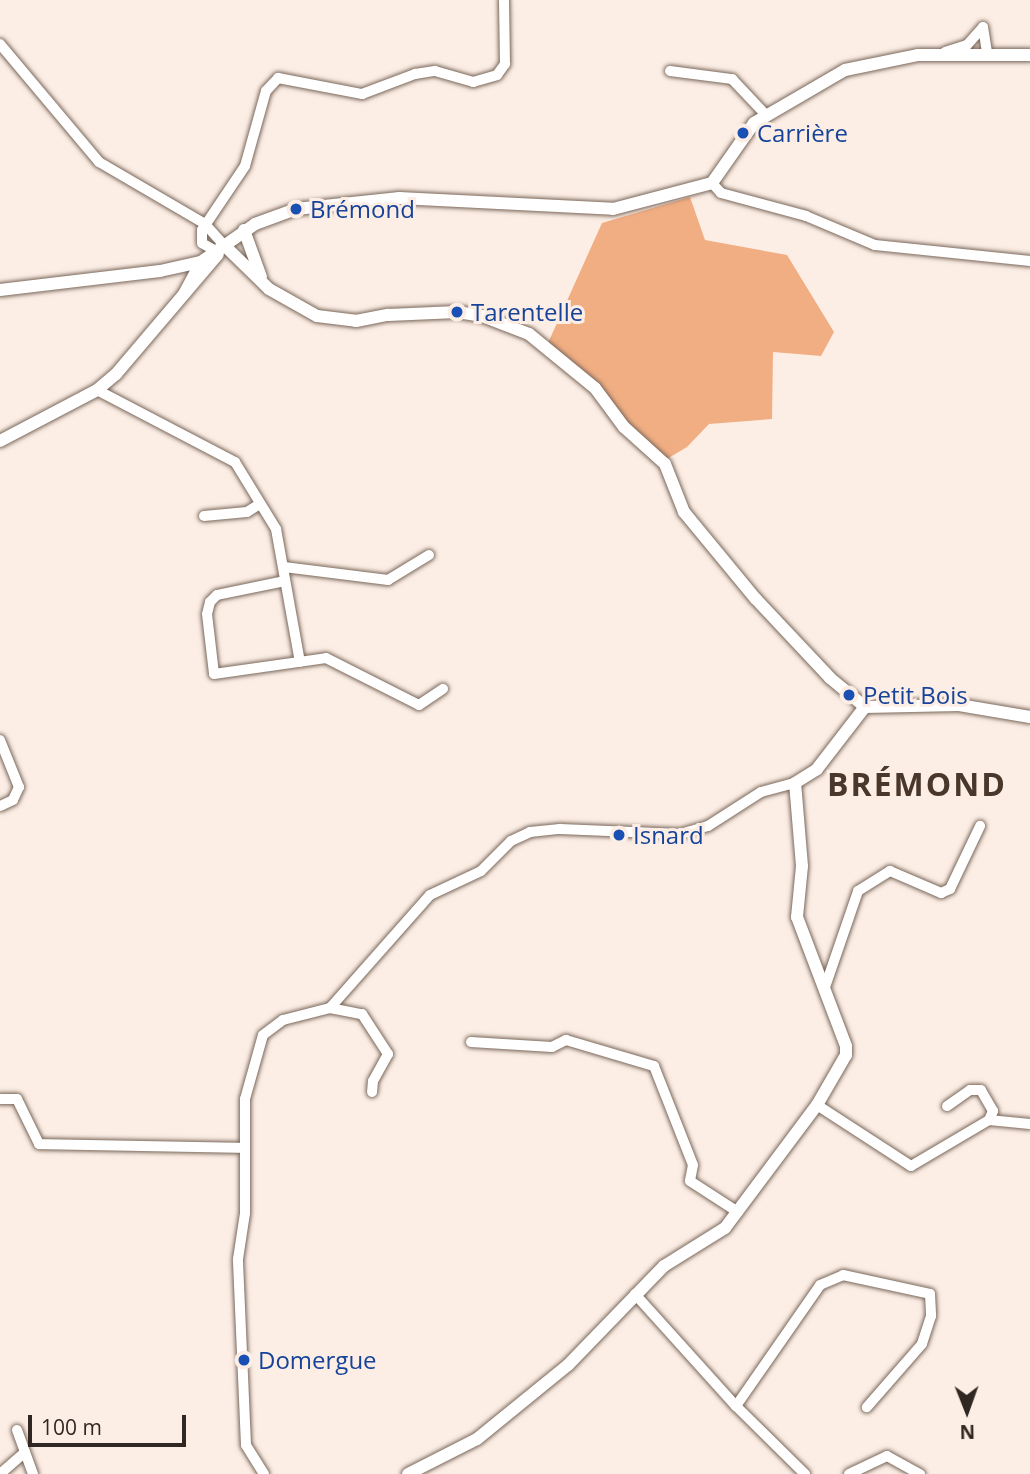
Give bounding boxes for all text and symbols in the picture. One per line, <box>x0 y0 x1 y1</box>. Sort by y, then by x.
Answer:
place label: Carrière <box>757 119 848 147</box>
marker: Carrière <box>735 125 751 141</box>
place label: Brémond <box>310 195 415 223</box>
marker: Brémond <box>288 201 304 217</box>
place label: Tarentelle <box>471 298 583 326</box>
marker: Tarentelle <box>449 304 465 320</box>
place label: Petit Bois <box>863 681 968 709</box>
marker: Petit Bois <box>841 687 857 703</box>
district label: BRÉMOND <box>828 765 1006 803</box>
place label: Isnard <box>633 821 704 849</box>
marker: Isnard <box>611 827 627 843</box>
place label: Domergue <box>258 1346 377 1374</box>
marker: Domergue <box>236 1352 252 1368</box>
north arrow <box>932 1376 1002 1446</box>
scale bar <box>32 1400 189 1444</box>
text: 100 m <box>41 1413 102 1441</box>
text: N <box>959 1419 975 1445</box>

